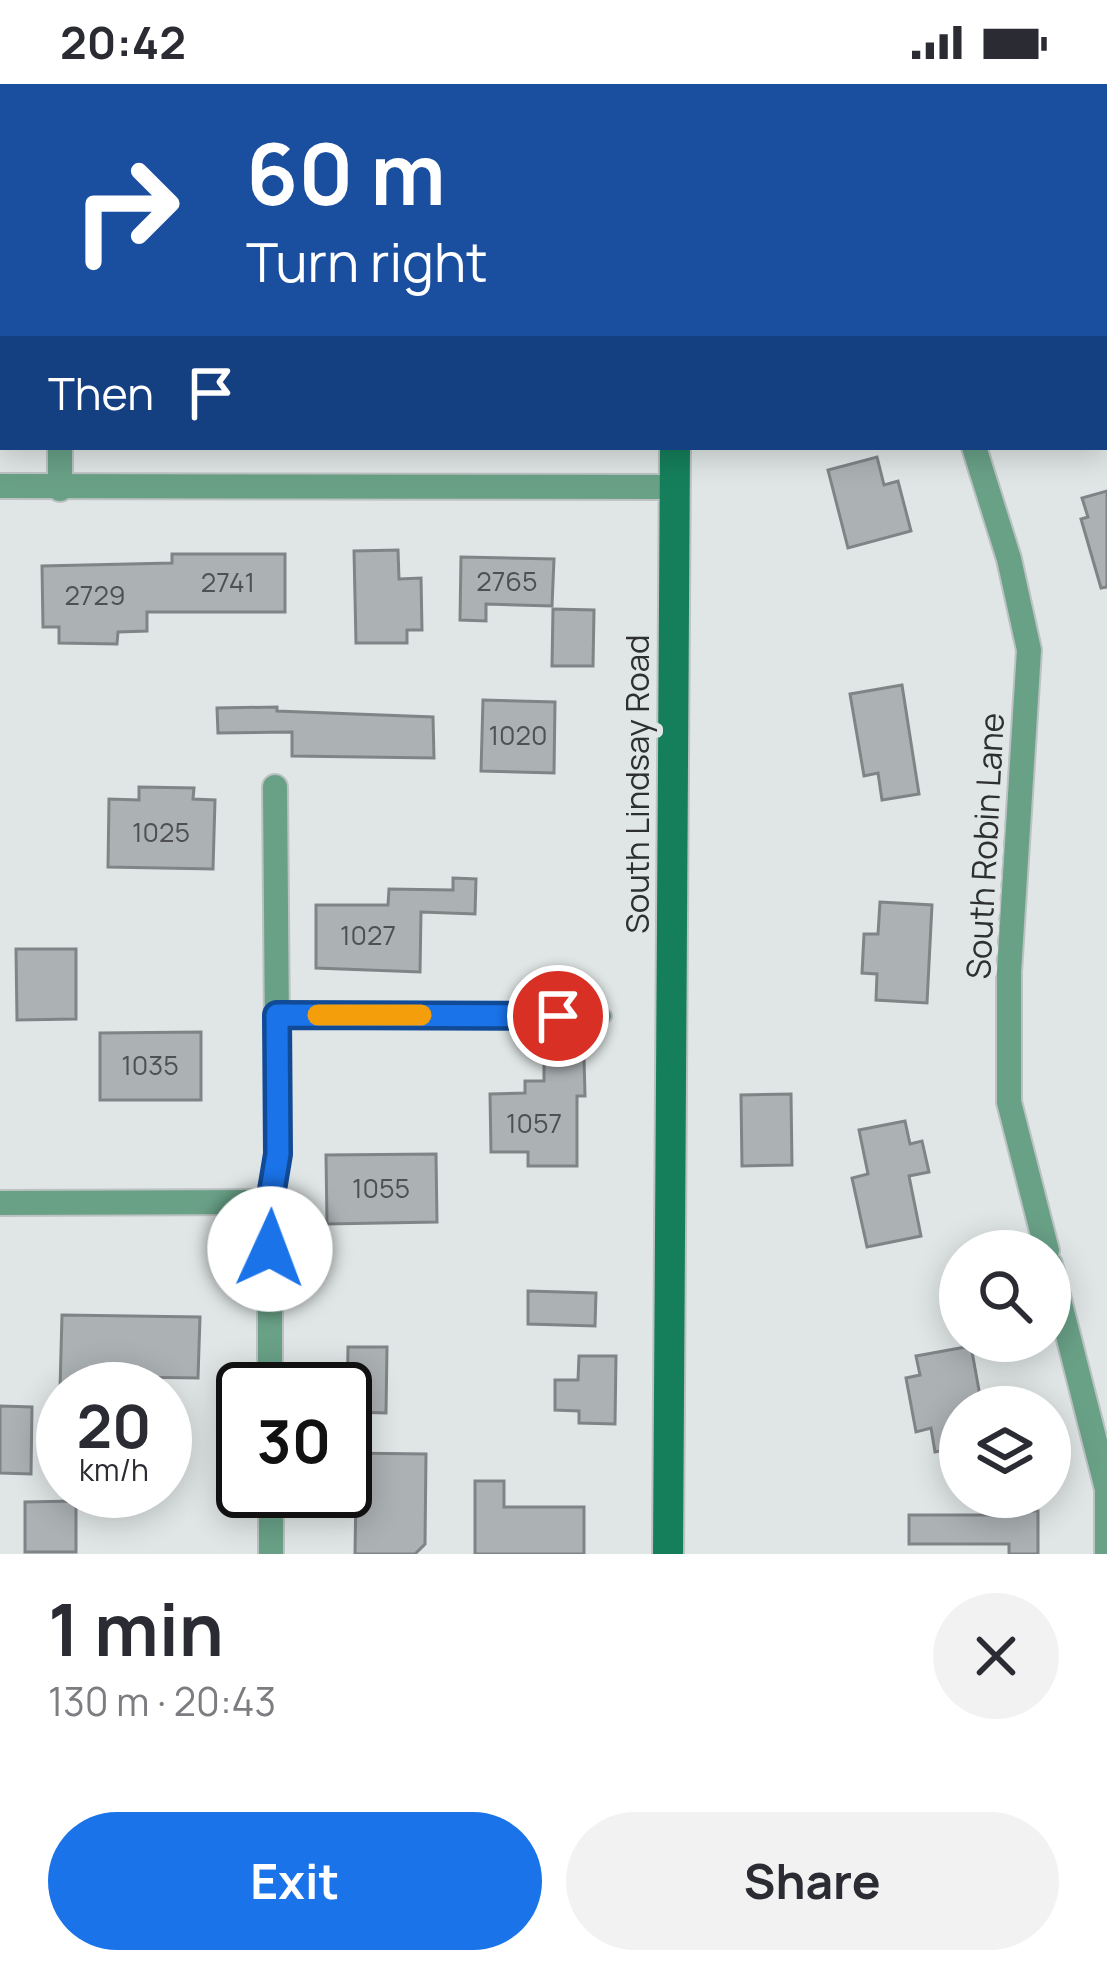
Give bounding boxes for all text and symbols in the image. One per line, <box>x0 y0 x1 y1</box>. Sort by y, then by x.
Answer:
text: 20:42 <box>60 11 186 73</box>
text: 60 m <box>246 115 446 230</box>
icon: right <box>48 132 204 288</box>
text: Turn right <box>246 224 488 298</box>
icon: arrive <box>178 360 244 426</box>
text: Then <box>48 362 154 424</box>
house number: 2765 <box>476 562 538 599</box>
house number: 2741 <box>201 563 255 600</box>
house number: 2729 <box>64 576 126 613</box>
street label: South Lindsay Road <box>614 634 659 934</box>
street label: South Robin Lane <box>955 712 1014 980</box>
house number: 1020 <box>489 716 547 753</box>
house number: 1025 <box>132 813 190 850</box>
house number: 1027 <box>340 916 396 953</box>
pin <box>507 965 609 1067</box>
icon: arrive <box>525 983 591 1049</box>
house number: 1035 <box>121 1046 179 1083</box>
house number: 1057 <box>506 1104 562 1141</box>
house number: 1055 <box>352 1169 410 1206</box>
position arrow <box>207 1186 333 1312</box>
map controls <box>939 1230 1071 1518</box>
button: search <box>939 1230 1071 1362</box>
speed limit sign: 30 <box>216 1362 372 1518</box>
text: 20 <box>76 1384 152 1466</box>
button: layers <box>939 1386 1071 1518</box>
text: km/h <box>79 1449 149 1490</box>
text: 1 min <box>48 1579 224 1678</box>
button: close <box>933 1593 1059 1719</box>
text: 130 m · 20:43 <box>48 1674 276 1728</box>
button: Exit <box>48 1812 542 1950</box>
button: Share <box>566 1812 1059 1950</box>

